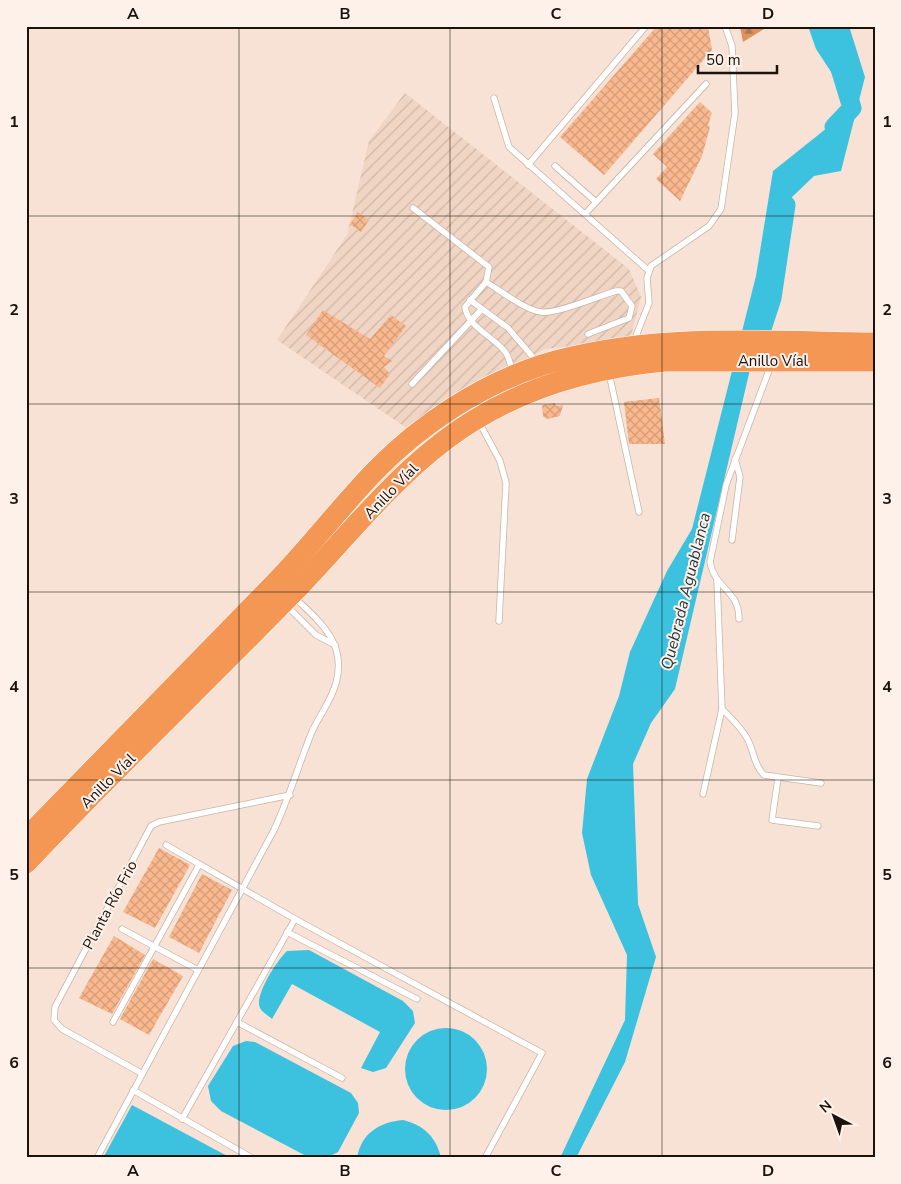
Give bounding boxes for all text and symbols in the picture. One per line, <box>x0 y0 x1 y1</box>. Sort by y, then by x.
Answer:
text: A <box>127 3 139 25</box>
text: B <box>339 3 351 25</box>
text: C <box>551 3 562 25</box>
text: D <box>762 3 774 25</box>
scale bar <box>698 42 777 74</box>
text: 50 m <box>706 50 741 70</box>
text: 1 <box>9 111 19 133</box>
text: 1 <box>882 111 892 133</box>
text: 2 <box>9 299 19 321</box>
text: 2 <box>882 299 892 321</box>
street label: Anillo Víal <box>738 351 809 371</box>
street label: Anillo Víal <box>359 458 423 523</box>
text: 3 <box>9 488 19 510</box>
text: 3 <box>882 488 892 510</box>
water label: Quebrada Aguablanca <box>656 510 716 672</box>
text: 4 <box>9 676 19 698</box>
text: 4 <box>882 676 892 698</box>
street label: Anillo Víal <box>76 749 140 813</box>
street label: Planta Río Frio <box>78 857 142 953</box>
text: 5 <box>9 864 19 886</box>
text: 5 <box>882 864 892 886</box>
text: 6 <box>9 1052 19 1074</box>
text: 6 <box>882 1052 892 1074</box>
north arrow <box>808 1092 858 1142</box>
text: N <box>816 1096 836 1117</box>
text: A <box>127 1160 139 1182</box>
text: B <box>339 1160 351 1182</box>
text: C <box>551 1160 562 1182</box>
text: D <box>762 1160 774 1182</box>

